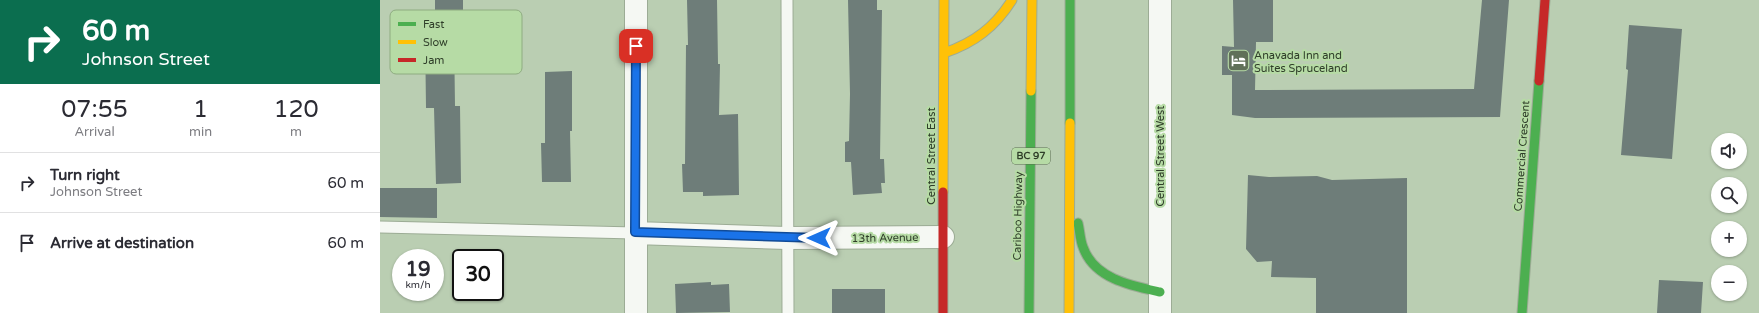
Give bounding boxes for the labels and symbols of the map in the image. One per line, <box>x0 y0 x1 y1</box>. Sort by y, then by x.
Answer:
legend <box>390 10 522 74</box>
text: Fast <box>423 18 444 31</box>
pin <box>619 29 653 63</box>
text: Slow <box>423 36 448 49</box>
hotel icon: Anavada Inn and Suites Spruceland <box>1226 48 1252 74</box>
place label: Anavada Inn and Suites Spruceland <box>1254 49 1348 75</box>
text: Jam <box>423 54 444 67</box>
street label: Commercial Crescent <box>1512 100 1532 212</box>
street label: Central Street West <box>1154 105 1167 207</box>
street label: Central Street East <box>925 107 938 205</box>
road number: BC 97 <box>1012 148 1050 164</box>
street label: Cariboo Highway <box>1011 171 1025 261</box>
position arrow <box>798 217 840 259</box>
street label: 13th Avenue <box>851 231 919 245</box>
speed limit sign: 30 <box>452 249 504 301</box>

